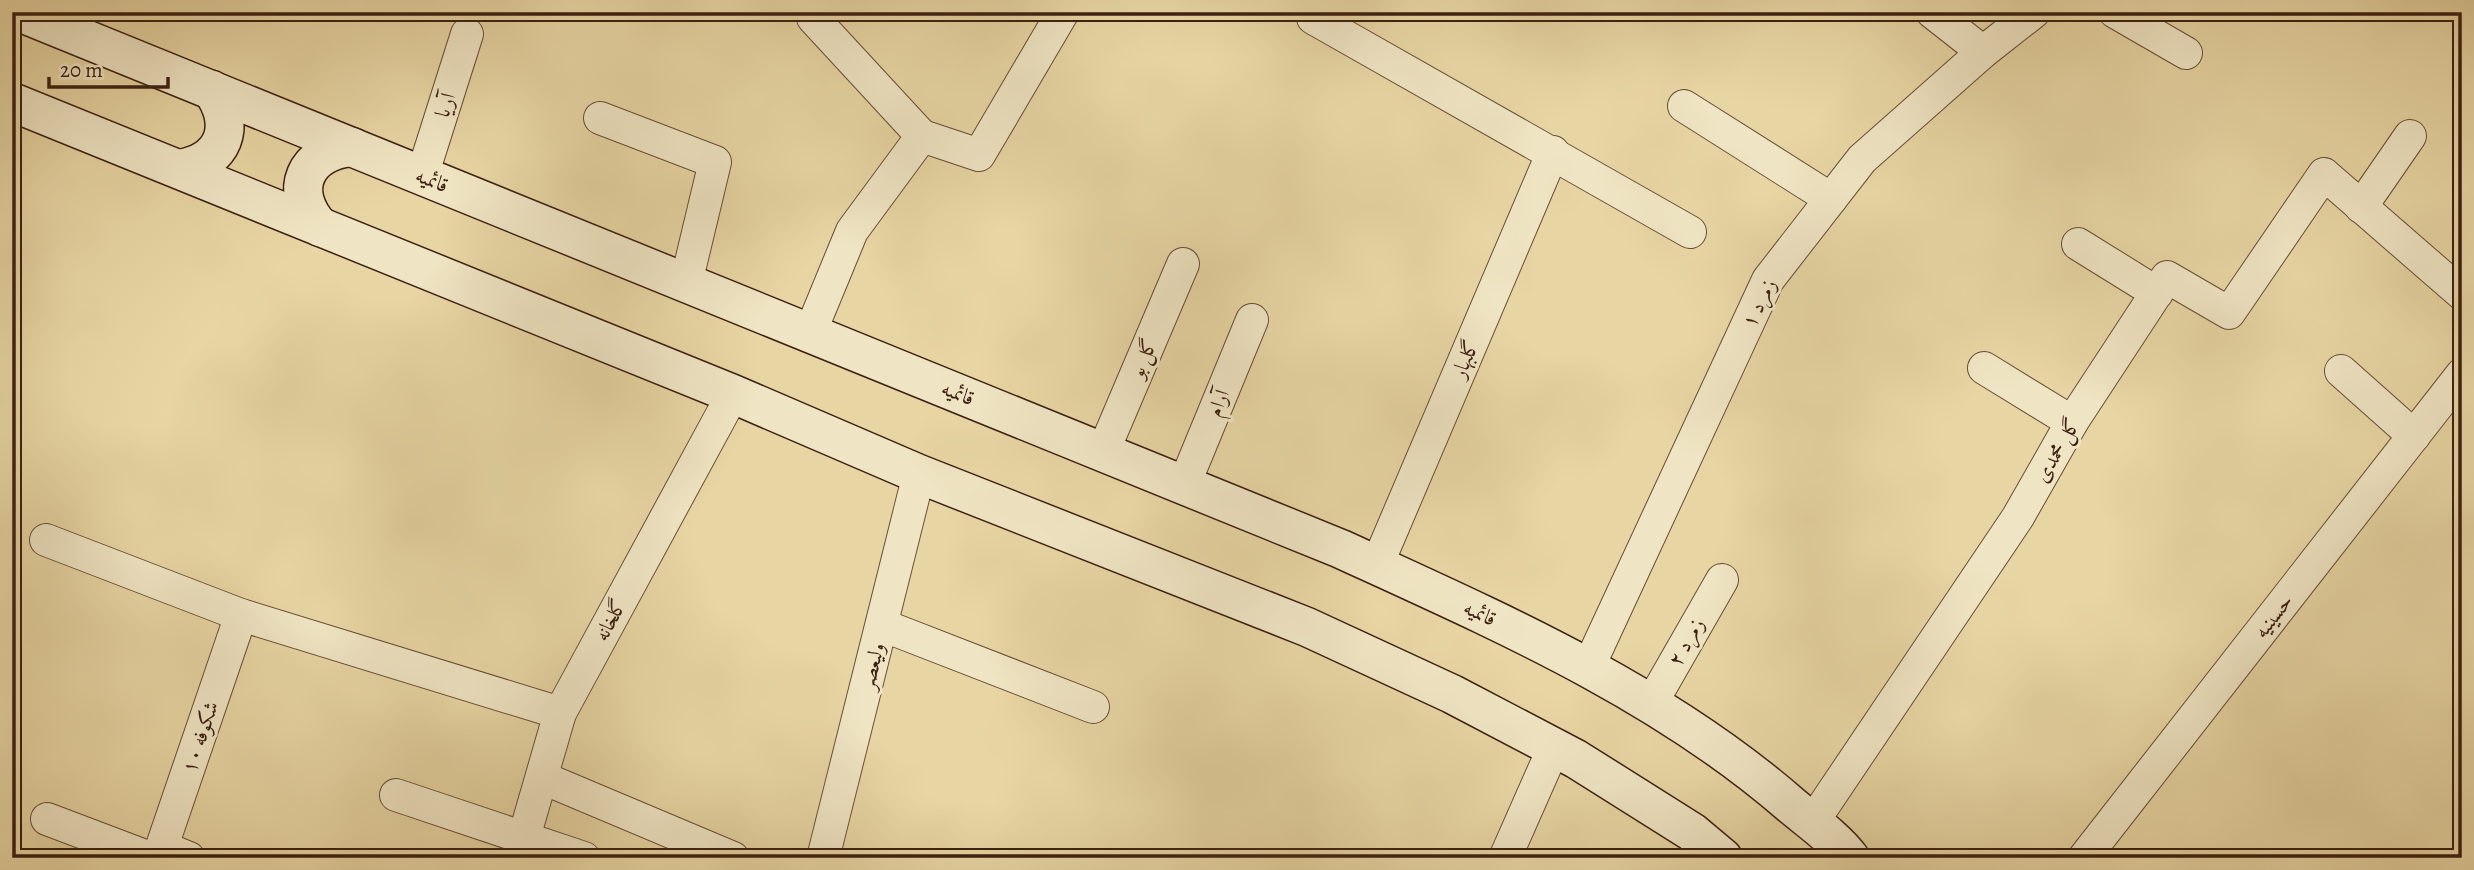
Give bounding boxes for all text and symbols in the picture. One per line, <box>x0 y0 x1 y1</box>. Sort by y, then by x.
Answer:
scale bar <box>49 46 168 90</box>
text: 20 m <box>60 56 103 84</box>
street label: آریا <box>428 87 463 121</box>
street label: قائمیه <box>411 161 453 199</box>
street label: زمرد ۱ <box>1735 274 1784 333</box>
street label: گل بو <box>1121 334 1165 384</box>
street label: گلبهار <box>1444 336 1486 384</box>
street label: قائمیه <box>937 374 979 412</box>
street label: آرام <box>1200 383 1241 422</box>
street label: گل محمدی <box>2027 413 2088 488</box>
street label: حسینیه <box>2247 588 2299 644</box>
street label: قائمیه <box>1459 593 1501 633</box>
street label: گلخانه <box>587 594 633 646</box>
street label: زمرد ۲ <box>1661 613 1712 672</box>
street label: ولیعصر <box>852 640 891 694</box>
street label: شکوفه ۱۰ <box>175 697 225 777</box>

